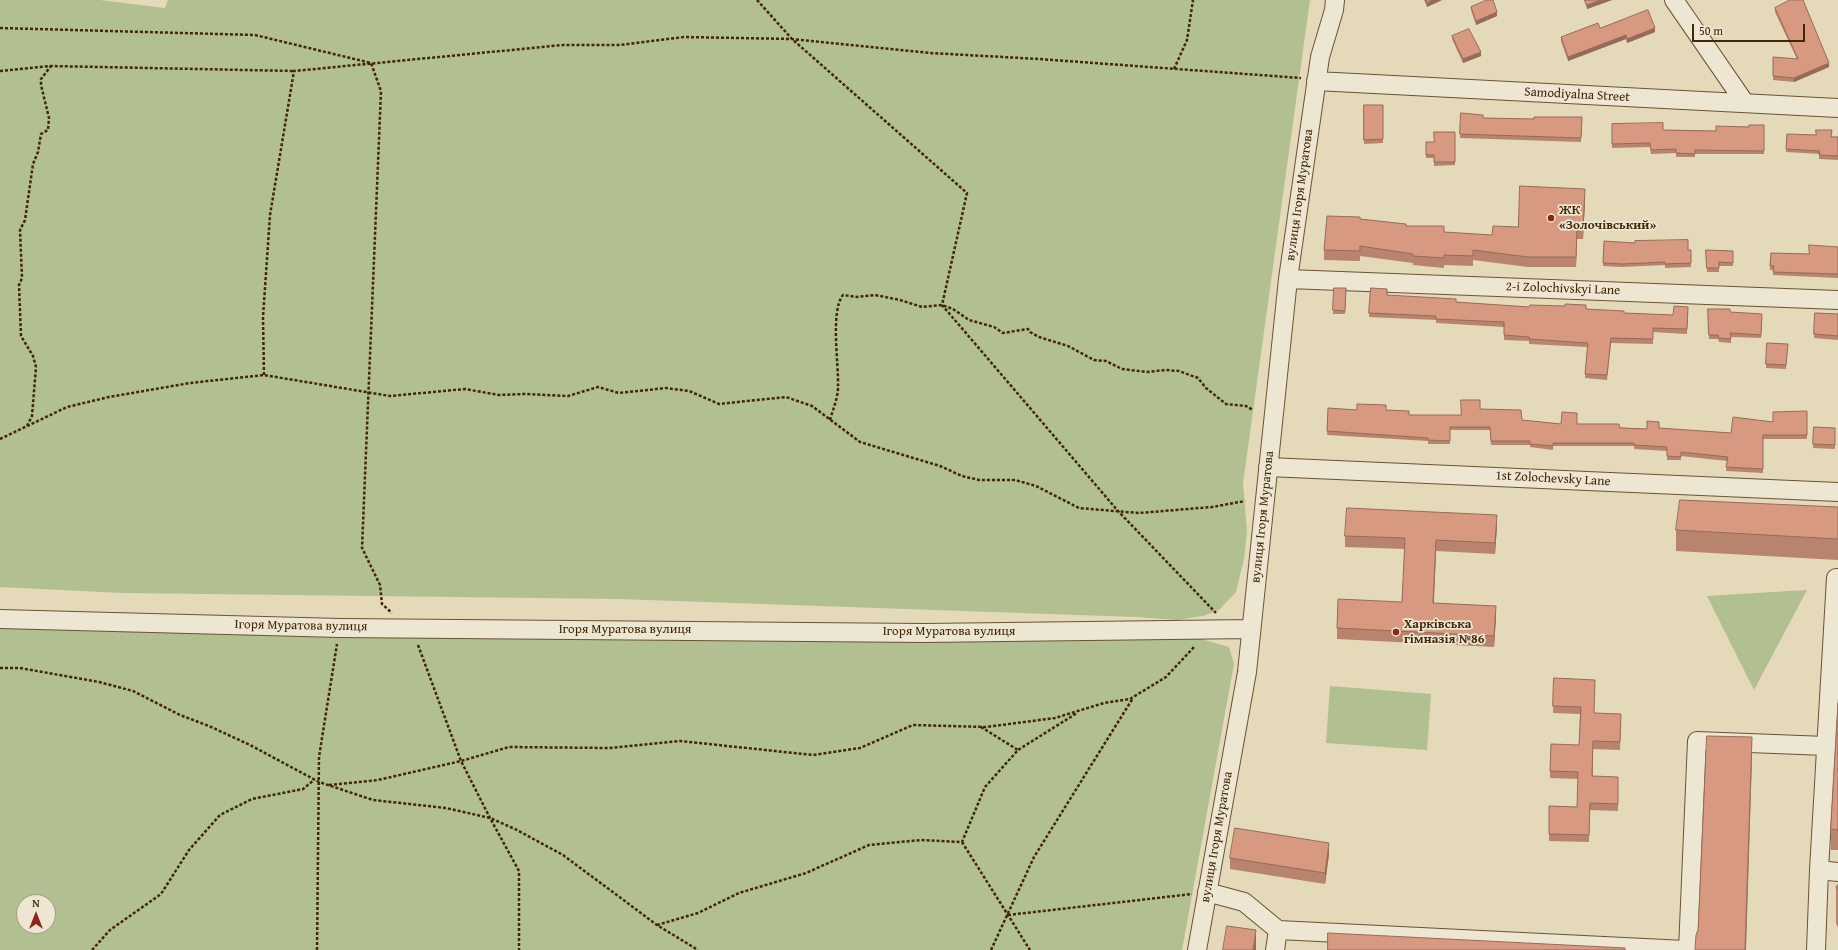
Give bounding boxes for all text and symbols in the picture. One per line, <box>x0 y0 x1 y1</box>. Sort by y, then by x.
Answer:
scale bar <box>1694 16 1807 42</box>
text: 50 m <box>1699 22 1723 39</box>
street label: Samodiyalna Street <box>1524 84 1630 106</box>
street label: вулиця Ігоря Муратова <box>1283 128 1317 262</box>
place label: ЖК «Золочівський» <box>1559 203 1656 234</box>
marker: ЖК «Золочівський» <box>1546 213 1556 223</box>
street label: 2-i Zolochivskyi Lane <box>1505 279 1621 299</box>
street label: вулиця Ігоря Муратова <box>1248 450 1278 584</box>
street label: 1st Zolochevsky Lane <box>1495 468 1611 490</box>
street label: Ігоря Муратова вулиця <box>234 617 368 635</box>
place label: Харківська гімназія №86 <box>1404 617 1485 648</box>
street label: Ігоря Муратова вулиця <box>559 622 691 638</box>
street label: Ігоря Муратова вулиця <box>883 624 1015 640</box>
marker: Харківська гімназія №86 <box>1391 627 1401 637</box>
street label: вулиця Ігоря Муратова <box>1198 770 1236 904</box>
north arrow <box>16 894 56 934</box>
text: N <box>32 895 40 911</box>

